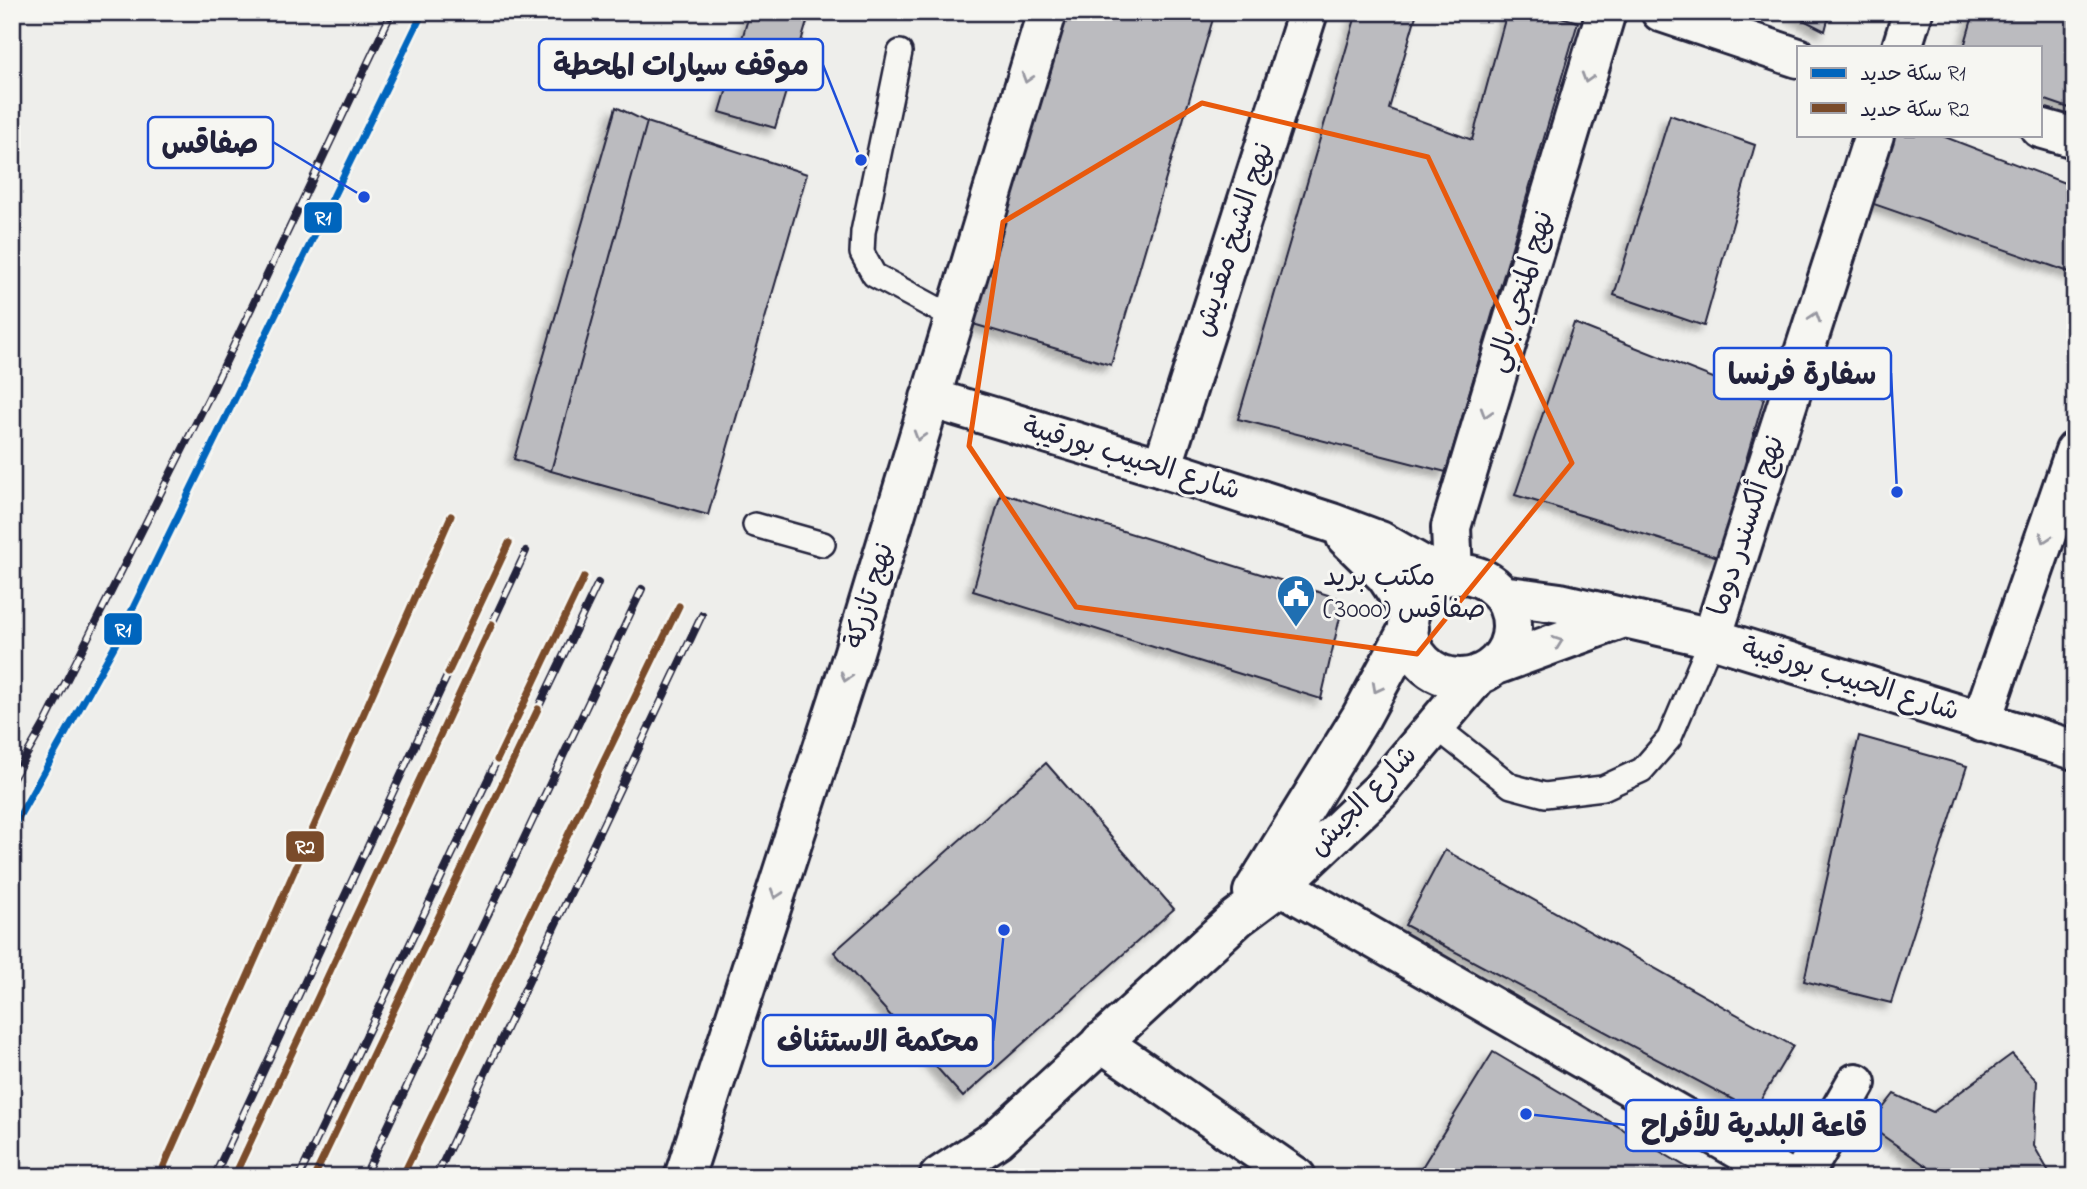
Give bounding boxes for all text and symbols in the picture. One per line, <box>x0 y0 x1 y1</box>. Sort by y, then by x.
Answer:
callout: موقف سيارات المحطة <box>539 39 823 90</box>
text: موقف سيارات المحطة <box>553 46 809 90</box>
legend <box>1797 46 2042 136</box>
text: سكة حديد R1 <box>1860 60 1966 90</box>
one-way arrow <box>1020 71 1035 83</box>
one-way arrow <box>1580 71 1595 83</box>
text: سكة حديد R2 <box>1860 96 1969 126</box>
callout: صفاقس <box>148 117 273 168</box>
text: صفاقس <box>162 124 258 168</box>
street label: نهج الشيخ مقديش <box>1184 138 1286 342</box>
line badge: R1 <box>303 201 343 234</box>
text: R1 <box>315 206 331 233</box>
street label: نهج المنجي بالي <box>1478 206 1567 378</box>
one-way arrow <box>1807 311 1822 323</box>
callout: سفارة فرنسا <box>1714 348 1891 399</box>
text: سفارة فرنسا <box>1728 355 1876 399</box>
one-way arrow <box>1479 406 1494 418</box>
street label: شارع الحبيب بورقيبة <box>1017 407 1245 513</box>
one-way arrow <box>912 430 927 442</box>
street label: نهج ألكسندر دوما <box>1699 430 1797 622</box>
one-way arrow <box>2039 532 2053 544</box>
street label: نهج تازركة <box>835 538 907 654</box>
place label: مكتب بريد صفاقس (3000) <box>1323 558 1486 631</box>
public building icon: مكتب بريد صفاقس (3000) <box>1275 573 1317 628</box>
line badge: R1 <box>103 612 143 646</box>
text: R1 <box>115 618 131 645</box>
street label: شارع الحبيب بورقيبة <box>1736 628 1964 734</box>
one-way arrow <box>1551 636 1563 650</box>
one-way arrow <box>839 671 854 683</box>
one-way arrow <box>1371 681 1385 694</box>
street label: شارع الجيش <box>1300 737 1428 867</box>
line badge: R2 <box>285 830 325 863</box>
text: R2 <box>295 835 316 862</box>
one-way arrow <box>770 887 784 900</box>
callout: محكمة الاستئناف <box>763 1015 993 1066</box>
text: محكمة الاستئناف <box>777 1022 979 1066</box>
callout: قاعة البلدية للأفراح <box>1626 1100 1881 1151</box>
text: قاعة البلدية للأفراح <box>1641 1106 1867 1151</box>

